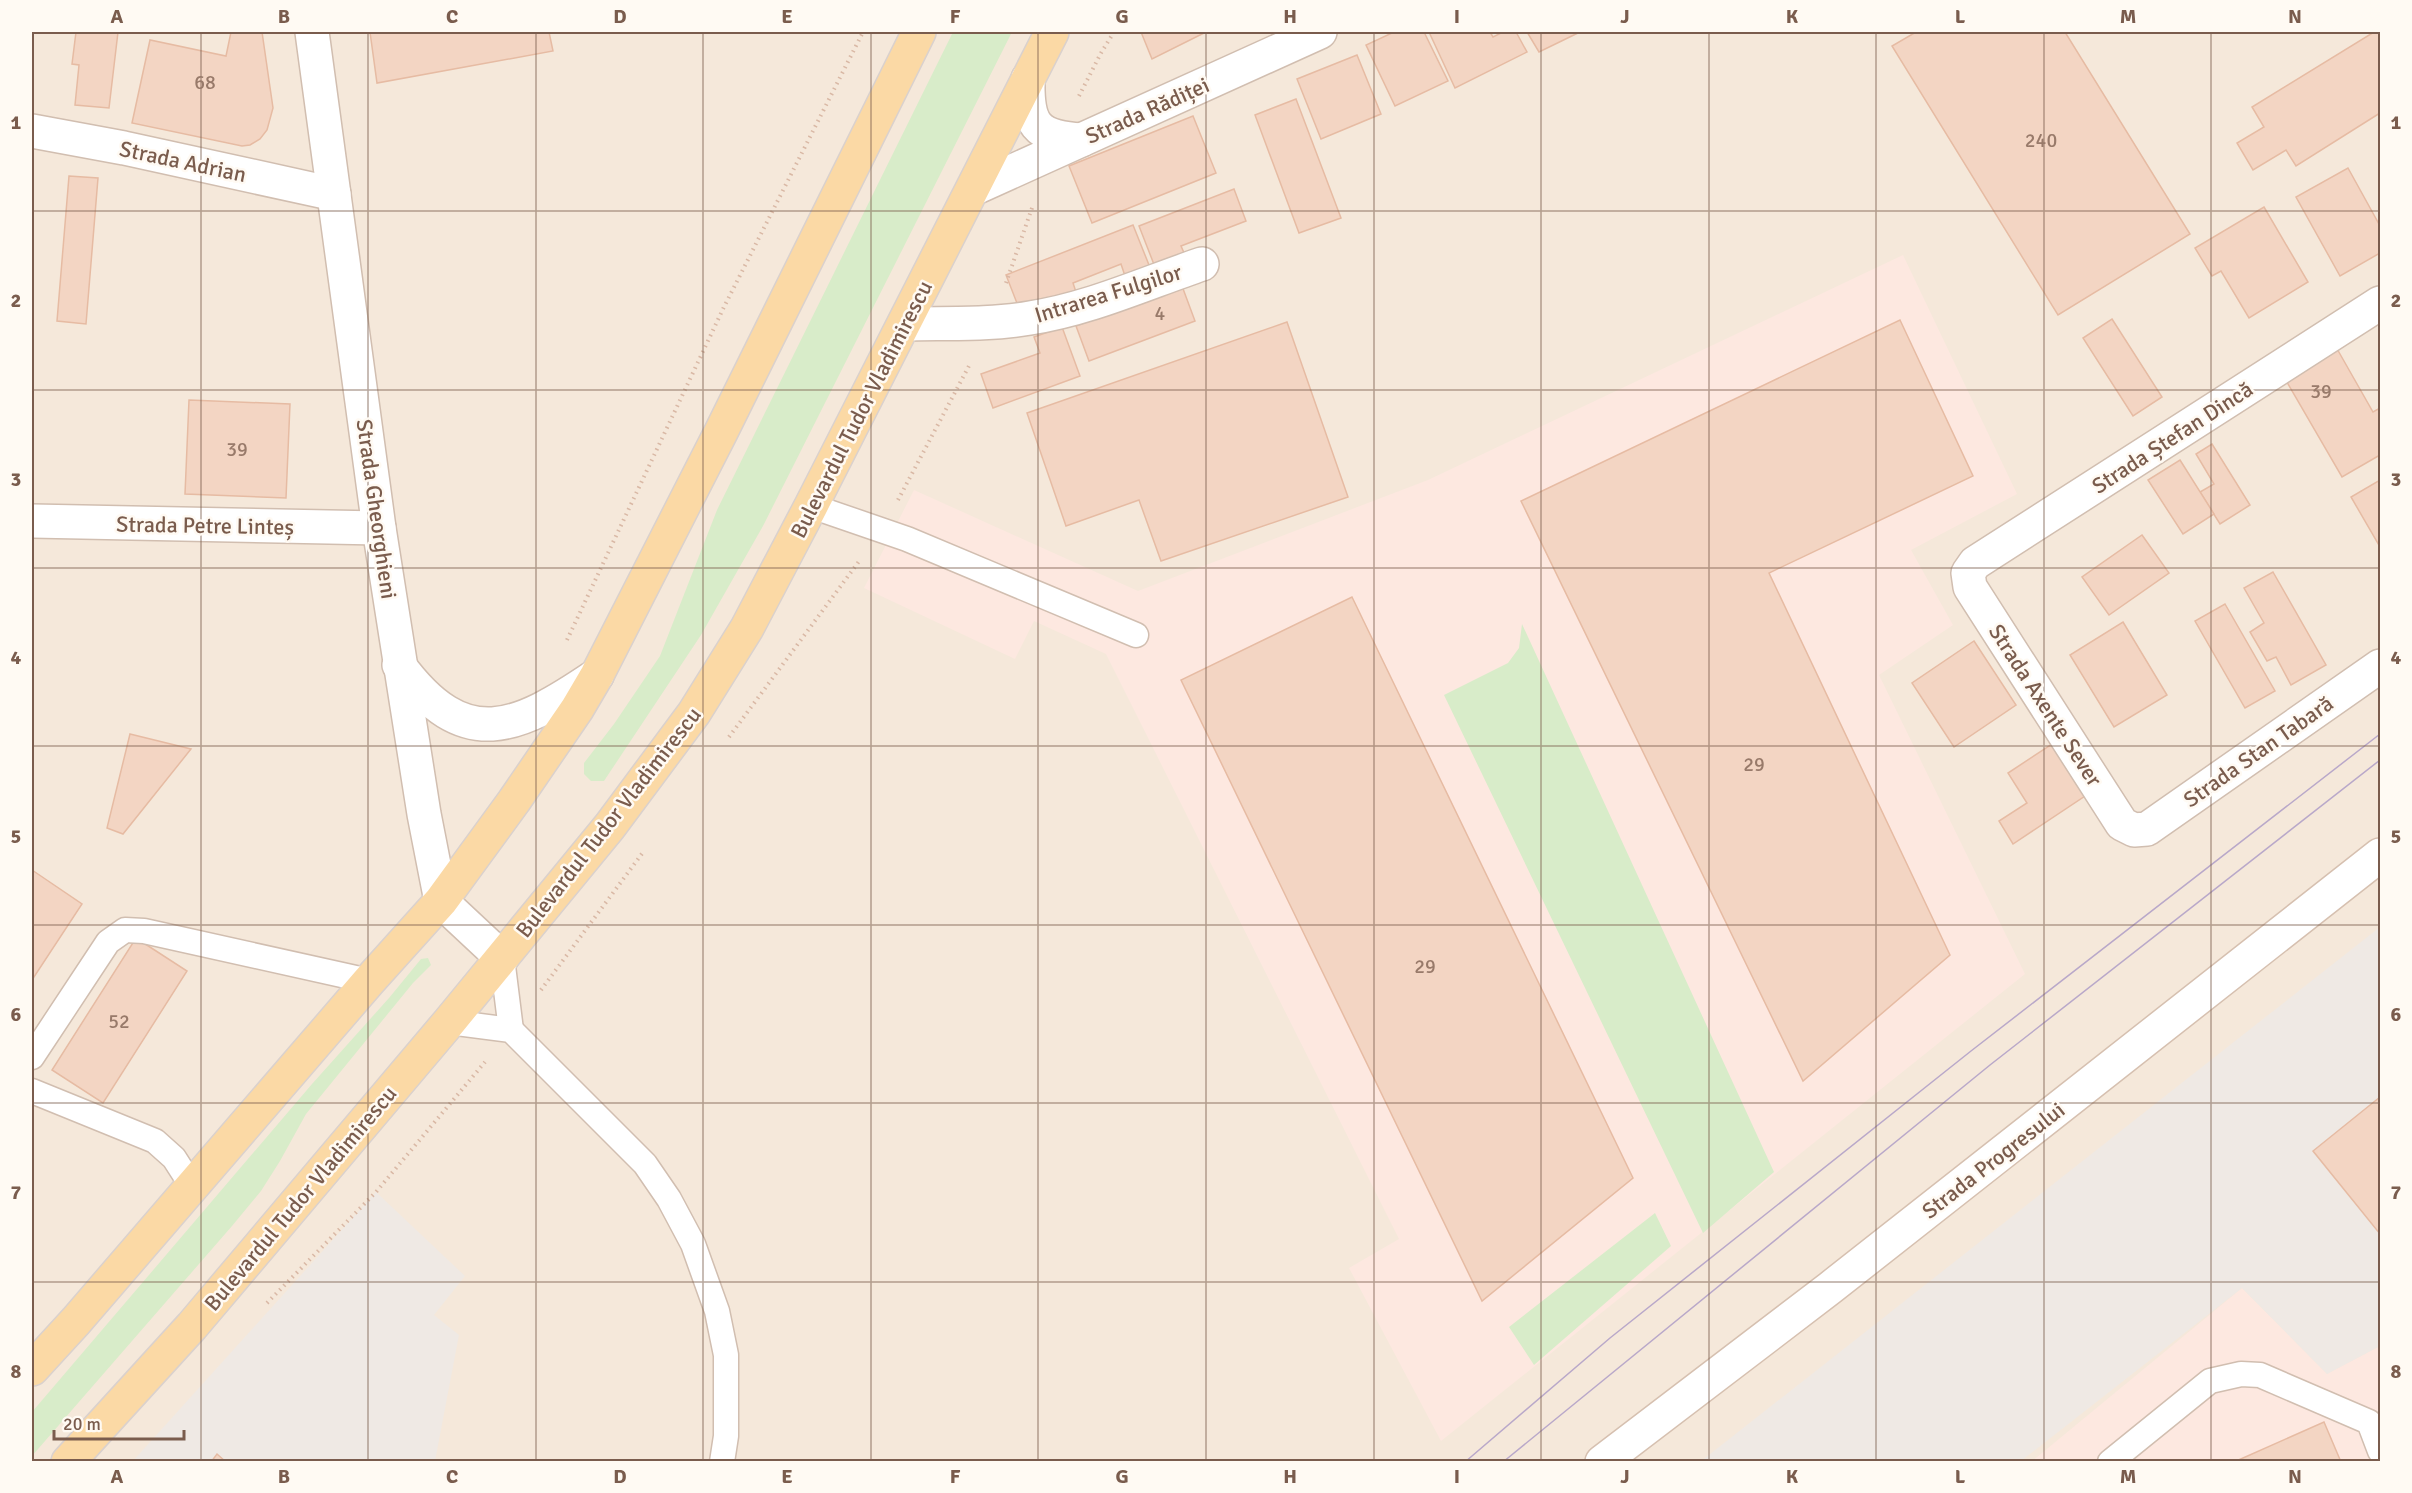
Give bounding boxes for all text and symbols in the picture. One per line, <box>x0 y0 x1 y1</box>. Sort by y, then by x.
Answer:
text: A <box>111 4 124 29</box>
text: B <box>278 4 290 29</box>
text: C <box>446 4 458 29</box>
text: D <box>613 4 627 29</box>
text: E <box>781 4 793 29</box>
text: F <box>950 4 961 29</box>
text: G <box>1115 4 1129 29</box>
text: H <box>1283 4 1297 29</box>
text: I <box>1454 4 1460 29</box>
text: J <box>1620 4 1630 29</box>
text: K <box>1786 4 1799 29</box>
text: L <box>1955 4 1966 29</box>
text: M <box>2120 4 2136 29</box>
text: N <box>2288 4 2302 29</box>
house number: 68 <box>194 70 216 95</box>
street label: Strada Rădiței <box>1081 71 1213 150</box>
text: 1 <box>11 110 22 135</box>
text: 1 <box>2391 110 2402 135</box>
house number: 240 <box>2025 128 2057 153</box>
street label: Strada Adrian <box>117 135 249 188</box>
street label: Intrarea Fulgilor <box>1031 258 1185 329</box>
street label: Bulevardul Tudor Vladimirescu <box>785 276 938 542</box>
text: 2 <box>11 288 21 313</box>
text: 2 <box>2391 288 2401 313</box>
house number: 4 <box>1155 301 1166 326</box>
street label: Strada Ștefan Dincă <box>2087 375 2258 500</box>
house number: 39 <box>2310 379 2332 404</box>
street label: Strada Gheorghieni <box>351 417 403 601</box>
house number: 39 <box>226 437 248 462</box>
text: 3 <box>11 467 21 492</box>
text: 3 <box>2391 467 2401 492</box>
street label: Strada Petre Linteș <box>116 510 294 541</box>
street label: Strada Axente Sever <box>1983 619 2108 791</box>
text: 4 <box>11 645 22 670</box>
text: 4 <box>2391 645 2402 670</box>
street label: Strada Stan Tabară <box>2178 690 2338 813</box>
street label: Bulevardul Tudor Vladimirescu <box>510 702 707 943</box>
house number: 29 <box>1743 752 1765 777</box>
text: 5 <box>11 824 21 849</box>
text: 5 <box>2391 824 2401 849</box>
house number: 29 <box>1414 954 1436 979</box>
text: 6 <box>11 1002 22 1027</box>
text: 6 <box>2391 1002 2402 1027</box>
house number: 52 <box>108 1009 130 1034</box>
street label: Bulevardul Tudor Vladimirescu <box>198 1080 402 1316</box>
street label: Strada Progresului <box>1916 1096 2070 1225</box>
text: 7 <box>11 1180 22 1205</box>
text: 7 <box>2391 1180 2402 1205</box>
text: 8 <box>11 1359 22 1384</box>
text: 8 <box>2391 1359 2402 1384</box>
scale bar <box>54 1403 184 1441</box>
text: 20 m <box>63 1413 101 1435</box>
text: A <box>111 1464 124 1489</box>
text: B <box>278 1464 290 1489</box>
text: C <box>446 1464 458 1489</box>
text: D <box>613 1464 627 1489</box>
text: E <box>781 1464 793 1489</box>
text: F <box>950 1464 961 1489</box>
text: G <box>1115 1464 1129 1489</box>
text: H <box>1283 1464 1297 1489</box>
text: I <box>1454 1464 1460 1489</box>
text: J <box>1620 1464 1630 1489</box>
text: K <box>1786 1464 1799 1489</box>
text: L <box>1955 1464 1966 1489</box>
text: M <box>2120 1464 2136 1489</box>
text: N <box>2288 1464 2302 1489</box>

